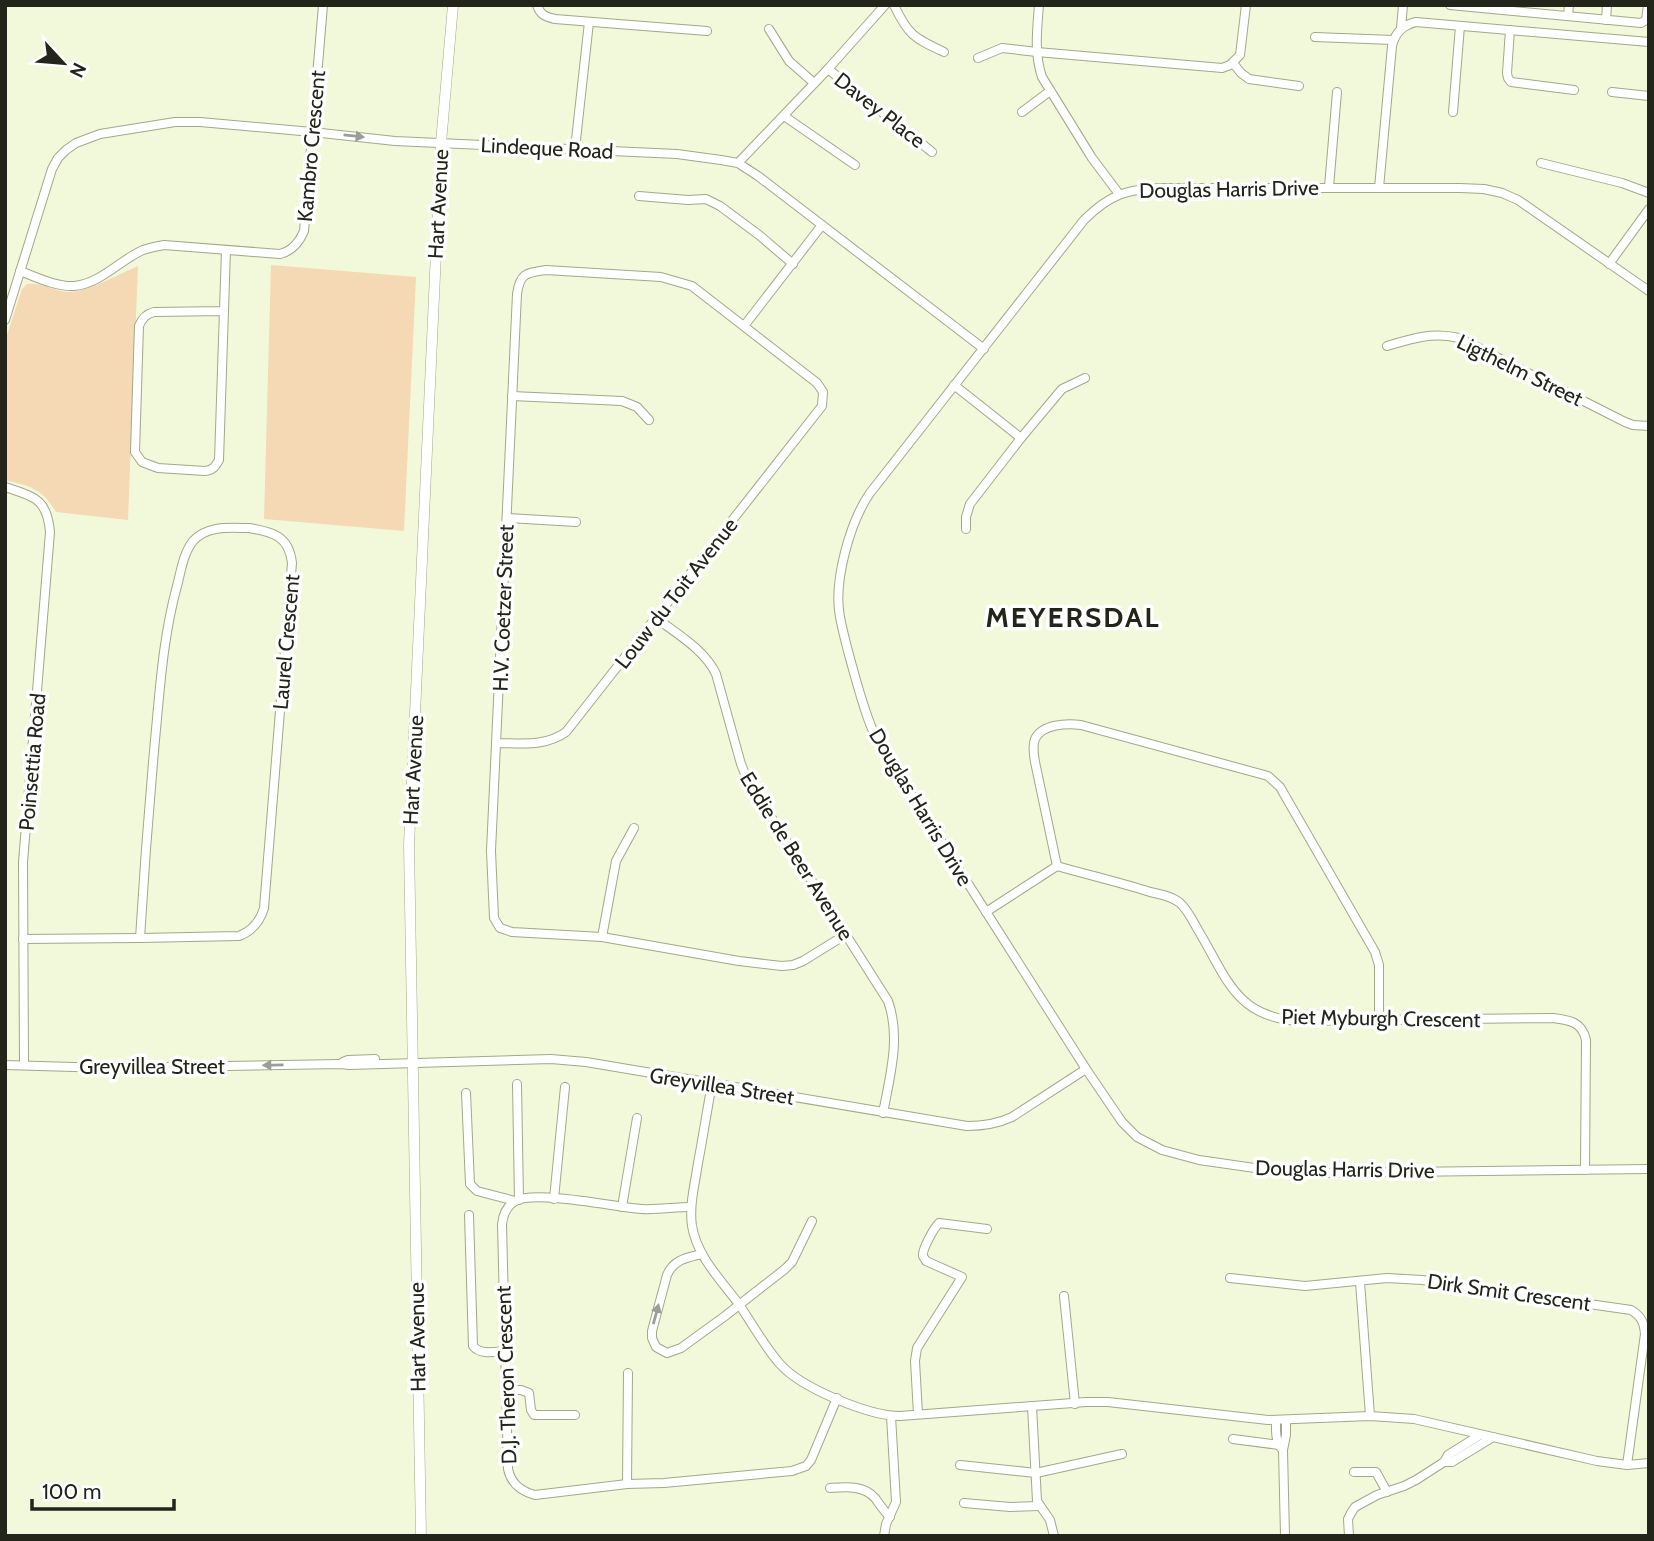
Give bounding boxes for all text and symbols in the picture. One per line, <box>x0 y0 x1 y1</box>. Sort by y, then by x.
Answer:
north arrow <box>28 28 98 98</box>
text: N <box>65 59 91 81</box>
street label: Davey Place <box>830 67 930 153</box>
street label: Kambro Crescent <box>292 69 330 223</box>
one-way arrow <box>343 131 365 142</box>
street label: Lindeque Road <box>480 132 614 164</box>
street label: Hart Avenue <box>423 148 453 259</box>
street label: Douglas Harris Drive <box>1139 175 1319 203</box>
street label: Ligthelm Street <box>1453 329 1587 411</box>
street label: Louw du Toit Avenue <box>609 513 743 673</box>
street label: H.V. Coetzer Street <box>488 524 518 692</box>
street label: Laurel Crescent <box>268 573 304 711</box>
district label: MEYERSDAL <box>986 600 1161 634</box>
street label: Poinsettia Road <box>14 692 50 832</box>
street label: Hart Avenue <box>398 714 428 825</box>
street label: Douglas Harris Drive <box>864 724 978 891</box>
street label: Eddie de Beer Avenue <box>735 767 859 945</box>
street label: Piet Myburgh Crescent <box>1281 1004 1481 1032</box>
street label: Greyvillea Street <box>79 1054 225 1079</box>
one-way arrow <box>261 1059 283 1071</box>
street label: Greyvillea Street <box>648 1062 796 1110</box>
street label: Douglas Harris Drive <box>1255 1155 1435 1183</box>
street label: Dirk Smit Crescent <box>1426 1268 1592 1316</box>
street label: Hart Avenue <box>404 1282 430 1392</box>
street label: D.J. Theron Crescent <box>490 1285 522 1465</box>
one-way arrow <box>651 1303 662 1325</box>
scale bar <box>32 1468 173 1512</box>
text: 100 m <box>42 1479 101 1504</box>

